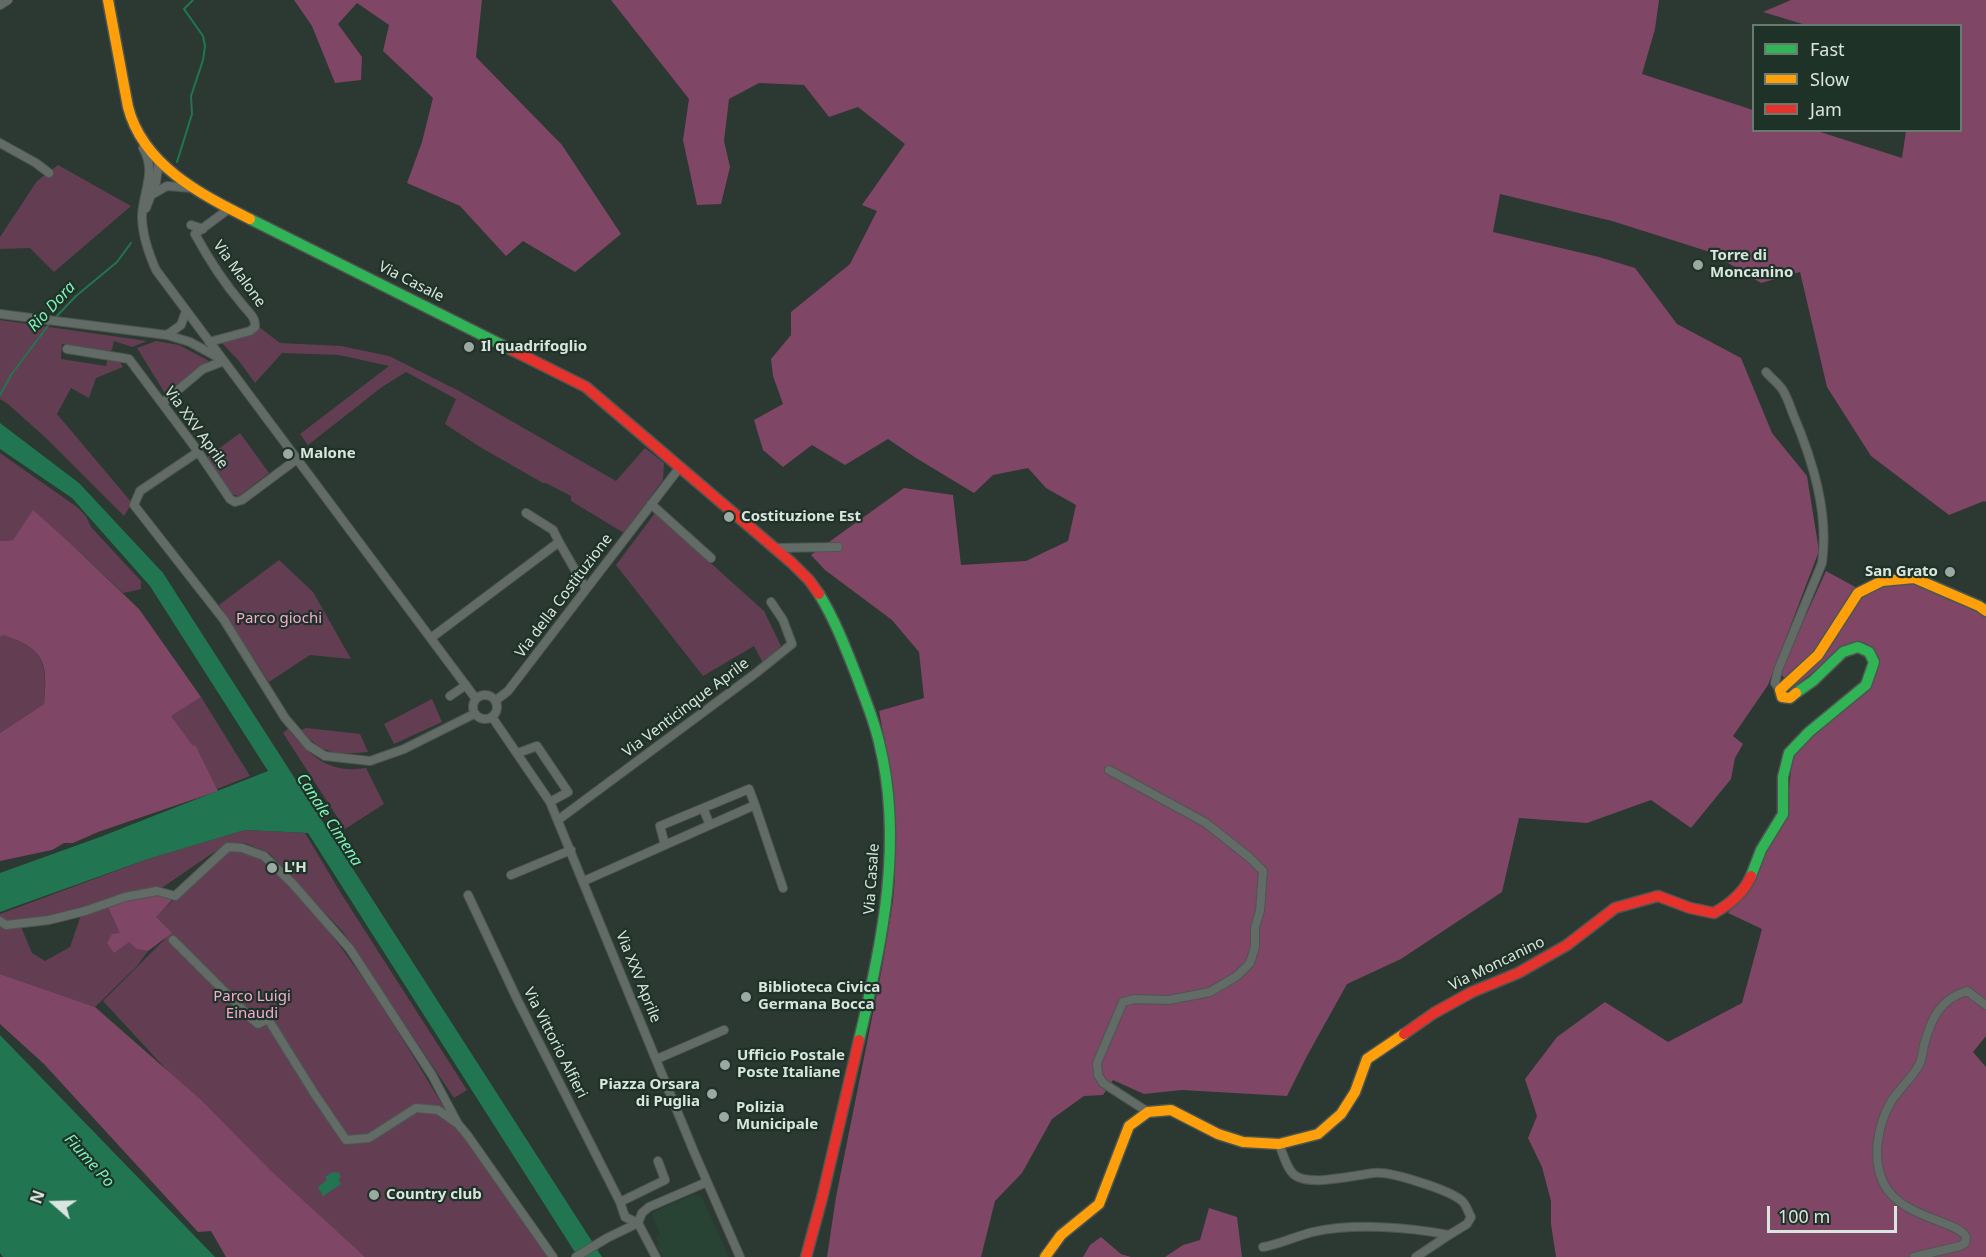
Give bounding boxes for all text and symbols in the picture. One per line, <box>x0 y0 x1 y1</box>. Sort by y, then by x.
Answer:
legend <box>1752 24 1962 132</box>
text: Fast <box>1810 37 1845 61</box>
text: Slow <box>1810 67 1849 91</box>
text: Jam <box>1810 97 1842 121</box>
street label: Via Malone <box>209 237 269 311</box>
place label: Torre di Moncanino <box>1710 247 1793 282</box>
street label: Via Casale <box>375 258 447 306</box>
marker: Torre di Moncanino <box>1691 258 1705 272</box>
water label: Rio Dora <box>24 278 80 336</box>
place label: Il quadrifoglio <box>481 338 587 356</box>
marker: Il quadrifoglio <box>462 340 476 354</box>
street label: Via XXV Aprile <box>160 384 232 472</box>
place label: Malone <box>300 445 356 463</box>
marker: Malone <box>281 447 295 461</box>
place label: Costituzione Est <box>741 508 861 526</box>
marker: Costituzione Est <box>722 510 736 524</box>
street label: Via della Costituzione <box>512 531 616 661</box>
place label: San Grato <box>1865 563 1938 581</box>
marker: San Grato <box>1943 565 1957 579</box>
park label: Parco giochi <box>236 610 322 628</box>
street label: Via Venticinque Aprile <box>619 655 753 761</box>
water label: Canale Cimena <box>292 770 366 870</box>
street label: Via Casale <box>861 843 883 915</box>
place label: L'H <box>284 859 307 877</box>
marker: L'H <box>265 861 279 875</box>
street label: Via XXV Aprile <box>612 929 664 1025</box>
street label: Via Moncanino <box>1446 933 1548 995</box>
place label: Biblioteca Civica Germana Bocca <box>758 979 880 1014</box>
street label: Via Vittorio Alfieri <box>519 985 591 1101</box>
park label: Parco Luigi Einaudi <box>213 988 291 1023</box>
marker: Biblioteca Civica Germana Bocca <box>739 990 753 1004</box>
place label: Ufficio Postale Poste Italiane <box>737 1047 845 1082</box>
marker: Ufficio Postale Poste Italiane <box>718 1058 732 1072</box>
place label: Piazza Orsara di Puglia <box>599 1076 700 1111</box>
marker: Piazza Orsara di Puglia <box>705 1087 719 1101</box>
place label: Polizia Municipale <box>736 1099 818 1134</box>
marker: Polizia Municipale <box>717 1110 731 1124</box>
water label: Fiume Po <box>60 1130 118 1192</box>
north arrow <box>24 1173 84 1233</box>
place label: Country club <box>386 1186 482 1204</box>
text: N <box>25 1187 50 1207</box>
marker: Country club <box>367 1188 381 1202</box>
scale bar <box>1770 1194 1900 1232</box>
text: 100 m <box>1778 1204 1830 1228</box>

